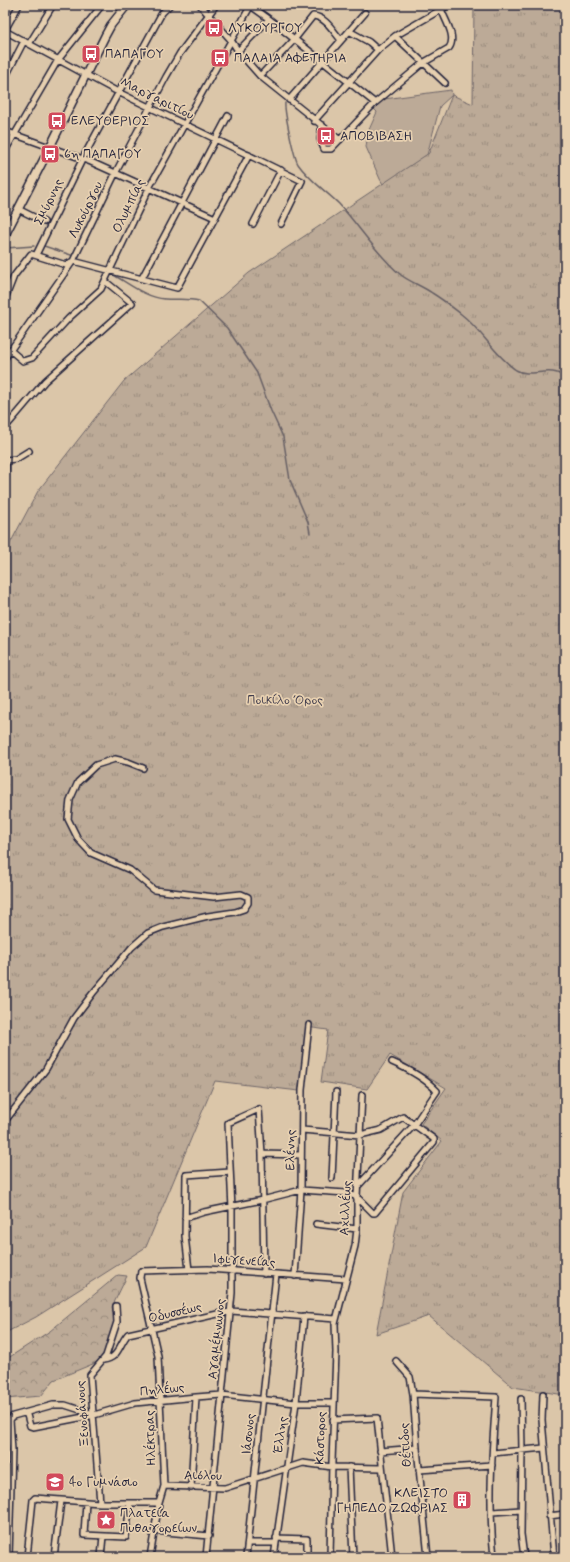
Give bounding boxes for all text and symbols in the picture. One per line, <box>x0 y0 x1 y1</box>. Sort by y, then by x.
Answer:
bus stop icon: ΛΥΚΟΥΡΓΟΥ <box>203 17 225 39</box>
place label: ΛΥΚΟΥΡΓΟΥ <box>228 20 302 37</box>
bus stop icon: ΠΑΠΑΓΟΥ <box>80 43 102 65</box>
place label: ΠΑΠΑΓΟΥ <box>105 46 164 63</box>
bus stop icon: ΠΑΛΑΙΑ ΑΦΕΤΗΡΙΑ <box>209 47 231 69</box>
place label: ΠΑΛΑΙΑ ΑΦΕΤΗΡΙΑ <box>234 50 347 67</box>
street label: Μαργαριτίου <box>117 74 197 124</box>
bus stop icon: ΕΛΕΥΘΕΡΙΟΣ <box>46 110 68 132</box>
place label: ΕΛΕΥΘΕΡΙΟΣ <box>71 113 149 130</box>
bus stop icon: ΑΠΟΒΙΒΑΣΗ <box>315 125 337 147</box>
place label: ΑΠΟΒΙΒΑΣΗ <box>340 128 412 145</box>
bus stop icon: 6η ΠΑΠΑΓΟΥ <box>39 143 61 165</box>
place label: 6η ΠΑΠΑΓΟΥ <box>64 146 141 163</box>
street label: Σμύρνης <box>30 176 68 228</box>
street label: Ολυμπίας <box>109 176 150 236</box>
street label: Λυκούργου <box>65 179 107 241</box>
park label: Ποικίλο Όρος <box>247 692 323 709</box>
street label: Ελένης <box>282 1129 300 1171</box>
street label: Αχιλλέως <box>336 1180 356 1236</box>
street label: Ιφιγενείας <box>212 1250 276 1272</box>
street label: Αγαμέμνωνος <box>204 1298 230 1380</box>
street label: Οδυσσέως <box>147 1299 204 1327</box>
street label: Πηλέως <box>139 1379 185 1401</box>
street label: Ξενοφάνους <box>72 1380 94 1448</box>
street label: Ηλέκτρας <box>142 1410 160 1466</box>
street label: Κάστορος <box>312 1411 330 1465</box>
street label: Ιάσονος <box>238 1412 260 1456</box>
street label: Έλλης <box>270 1415 292 1455</box>
street label: Θέτιδος <box>396 1422 416 1468</box>
street label: Αιόλου <box>184 1467 222 1485</box>
school or university icon: 4ο Γυμνάσιο <box>44 1471 66 1493</box>
place label: 4ο Γυμνάσιο <box>69 1474 138 1491</box>
place label: ΚΛΕΙΣΤΟ ΓΗΠΕΔΟ ΖΩΦΡΙΑΣ <box>336 1485 448 1517</box>
building icon: ΚΛΕΙΣΤΟ ΓΗΠΕΔΟ ΖΩΦΡΙΑΣ <box>451 1489 473 1511</box>
place label: Πλατεία Πυθαγορείων <box>120 1505 197 1537</box>
place icon: Πλατεία Πυθαγορείων <box>95 1509 117 1531</box>

